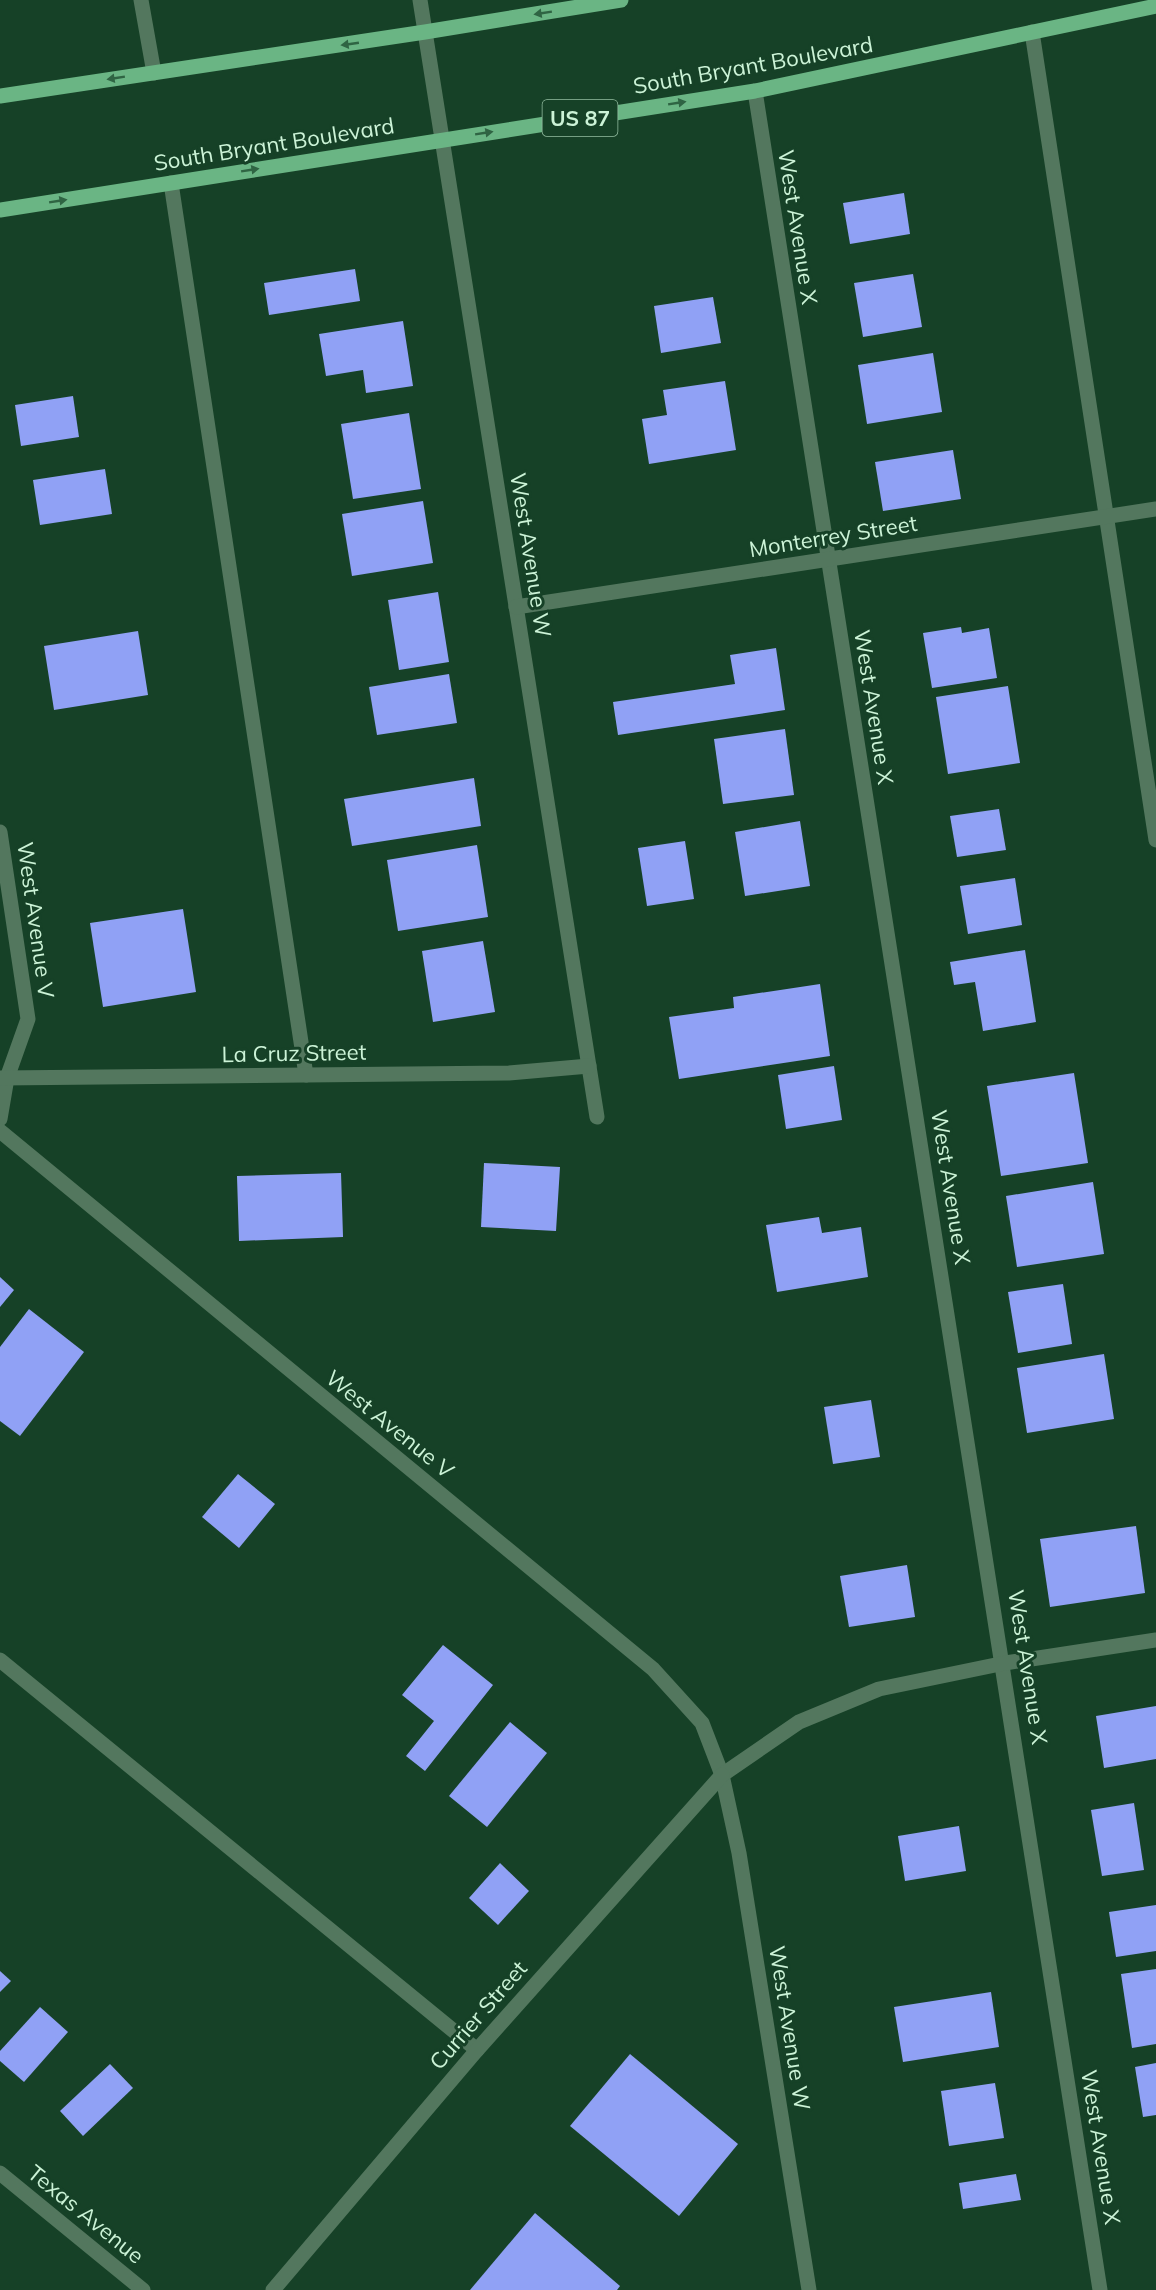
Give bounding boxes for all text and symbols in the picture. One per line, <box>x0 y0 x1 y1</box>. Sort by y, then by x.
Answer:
one-way arrow <box>533 9 552 18</box>
street label: South Bryant Boulevard <box>631 30 875 100</box>
one-way arrow <box>340 39 359 48</box>
one-way arrow <box>106 74 125 83</box>
one-way arrow <box>668 98 687 107</box>
road number: US 87 <box>542 100 618 136</box>
street label: South Bryant Boulevard <box>152 111 396 177</box>
one-way arrow <box>475 128 494 137</box>
street label: West Avenue X <box>772 148 824 307</box>
one-way arrow <box>241 165 260 174</box>
one-way arrow <box>48 196 67 205</box>
street label: West Avenue W <box>504 471 558 639</box>
street label: Monterrey Street <box>747 509 919 563</box>
street label: West Avenue X <box>848 628 900 787</box>
street label: West Avenue V <box>11 840 61 1000</box>
street label: La Cruz Street <box>221 1038 367 1068</box>
street label: West Avenue X <box>925 1108 977 1267</box>
street label: West Avenue V <box>320 1364 460 1485</box>
street label: West Avenue X <box>1002 1588 1054 1747</box>
street label: West Avenue W <box>763 1944 817 2112</box>
street label: Currier Street <box>423 1955 533 2075</box>
street label: West Avenue X <box>1075 2068 1127 2227</box>
street label: Texas Avenue <box>22 2159 150 2269</box>

